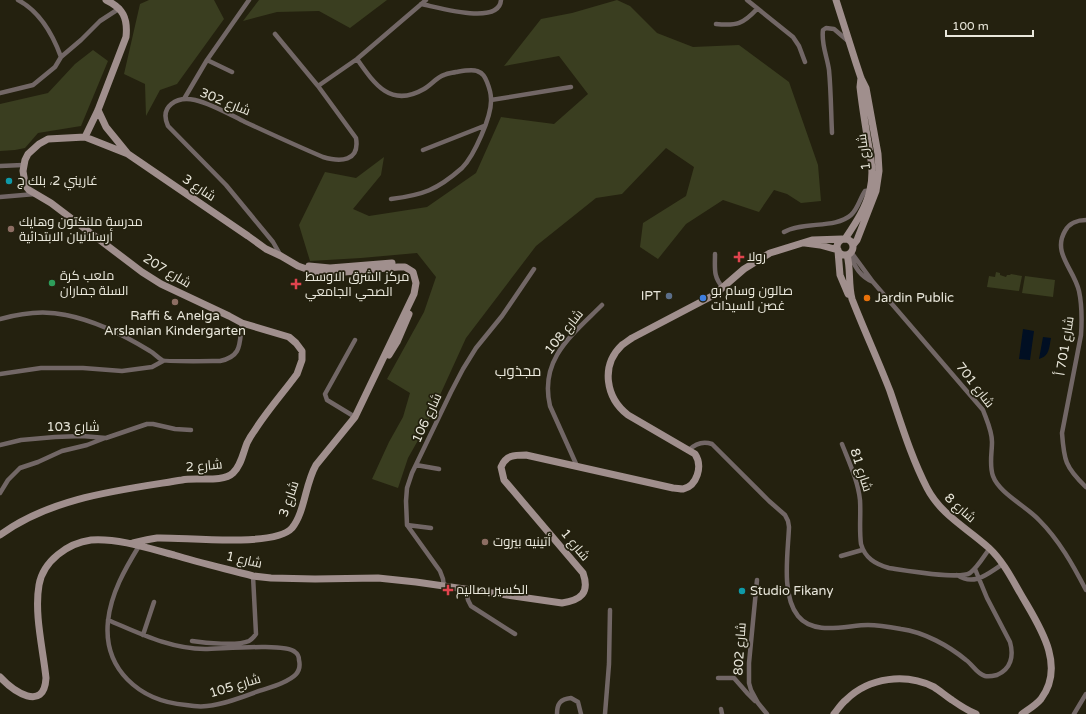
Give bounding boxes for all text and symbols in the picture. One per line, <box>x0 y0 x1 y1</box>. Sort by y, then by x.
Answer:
scale bar <box>946 12 1033 38</box>
text: 100 m <box>952 19 989 33</box>
street label: شارع 302 <box>197 85 253 119</box>
street label: شارع 1 <box>854 133 874 171</box>
street label: شارع 3 <box>179 171 219 205</box>
place label: غاريني 2، بلك ج <box>17 173 98 191</box>
marker: غاريني 2، بلك ج <box>4 176 14 186</box>
place label: مدرسة ملنكتون وهايك أرسلانيان الابتدائية <box>19 214 143 245</box>
marker: مدرسة ملنكتون وهايك أرسلانيان الابتدائية <box>6 224 16 234</box>
place label: رولا <box>747 249 766 265</box>
street label: شارع 207 <box>140 250 194 292</box>
marker: رولا <box>734 252 744 262</box>
place label: ملعب كرة السلة جماران <box>60 268 129 299</box>
place label: مركز الشرق الاوسط الصحي الجامعي <box>305 269 409 302</box>
marker: ملعب كرة السلة جماران <box>47 278 57 288</box>
marker: مركز الشرق الاوسط الصحي الجامعي <box>290 278 302 290</box>
place label: صالون وسام بو غصن للسيدات <box>711 283 793 314</box>
place label: IPT <box>641 288 661 304</box>
place label: Jardin Public <box>875 290 954 306</box>
marker: IPT <box>664 291 674 301</box>
marker: صالون وسام بو غصن للسيدات <box>698 293 708 303</box>
marker: Jardin Public <box>862 293 872 303</box>
marker: Raffi & Anelga Arslanian Kindergarten <box>170 297 180 307</box>
street label: شارع 108 <box>541 306 587 358</box>
place label: Raffi & Anelga Arslanian Kindergarten <box>104 308 246 339</box>
street label: شارع 701 أ <box>1051 315 1078 377</box>
street label: شارع 701 <box>952 359 998 411</box>
district label: مجذوب <box>495 362 541 380</box>
street label: شارع 106 <box>409 391 445 445</box>
street label: شارع 103 <box>46 419 100 435</box>
street label: شارع 81 <box>846 446 876 494</box>
street label: شارع 2 <box>185 456 223 476</box>
street label: شارع 3 <box>275 479 303 519</box>
street label: شارع 8 <box>941 490 979 526</box>
street label: شارع 1 <box>557 526 593 564</box>
place label: أتينيه بيروت <box>493 533 551 550</box>
marker: أتينيه بيروت <box>480 537 490 547</box>
street label: شارع 1 <box>224 548 264 572</box>
place label: الكسير بصاليم <box>456 582 528 599</box>
place label: Studio Fikany <box>750 583 833 599</box>
marker: الكسير بصاليم <box>443 585 453 595</box>
marker: Studio Fikany <box>737 586 747 596</box>
street label: شارع 802 <box>730 622 750 676</box>
street label: شارع 105 <box>207 671 263 701</box>

